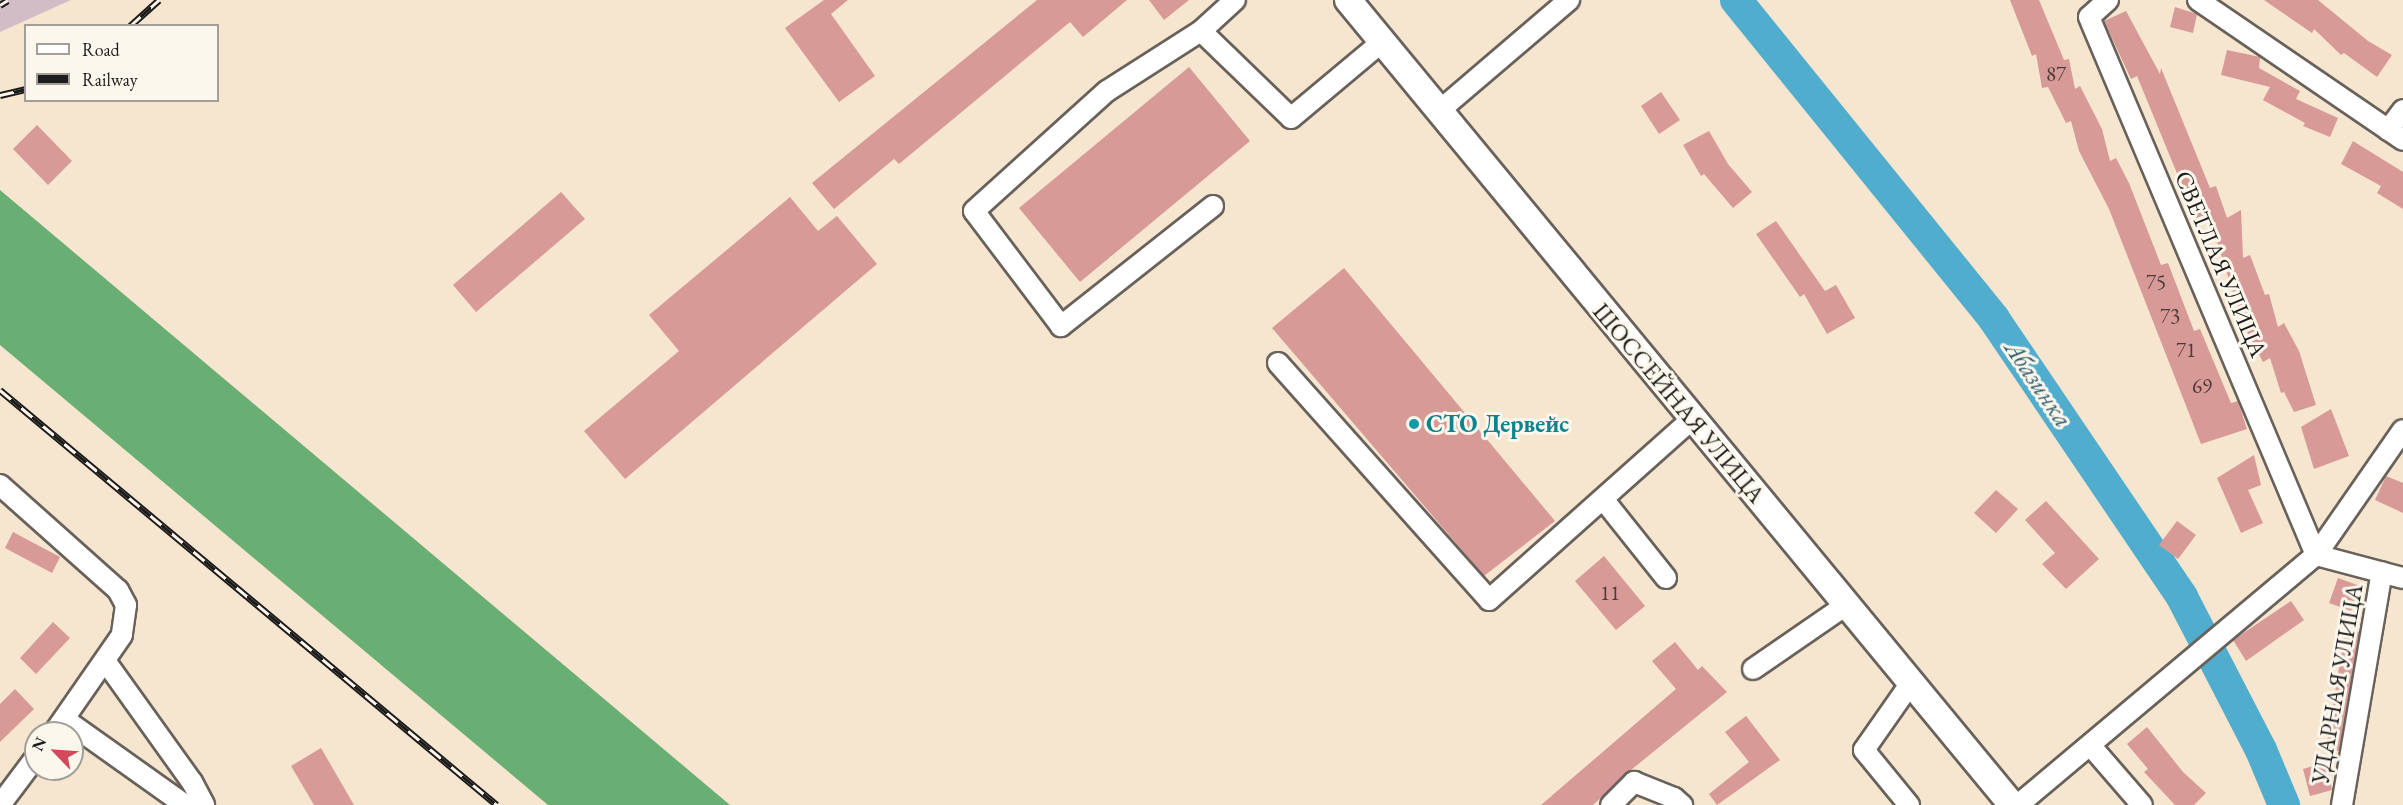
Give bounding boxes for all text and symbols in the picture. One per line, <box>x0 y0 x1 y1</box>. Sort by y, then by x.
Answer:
legend <box>24 24 219 102</box>
text: Road <box>82 38 120 61</box>
house number: 87 <box>2046 61 2066 87</box>
text: Railway <box>82 68 138 91</box>
street label: СВЕТЛАЯ УЛИЦА <box>2169 166 2273 362</box>
house number: 75 <box>2146 269 2166 295</box>
street label: ШОССЕЙНАЯ УЛИЦА <box>1587 297 1771 509</box>
house number: 73 <box>2160 303 2180 329</box>
water label: Абазинка <box>1998 334 2078 434</box>
house number: 71 <box>2176 337 2196 363</box>
house number: 69 <box>2192 373 2212 399</box>
place label: СТО Дервейс <box>1426 410 1569 438</box>
marker: СТО Дервейс <box>1407 417 1421 431</box>
house number: 11 <box>1600 580 1620 606</box>
street label: УДАРНАЯ УЛИЦА <box>2305 582 2369 786</box>
north arrow <box>24 721 84 781</box>
text: N <box>27 734 51 754</box>

